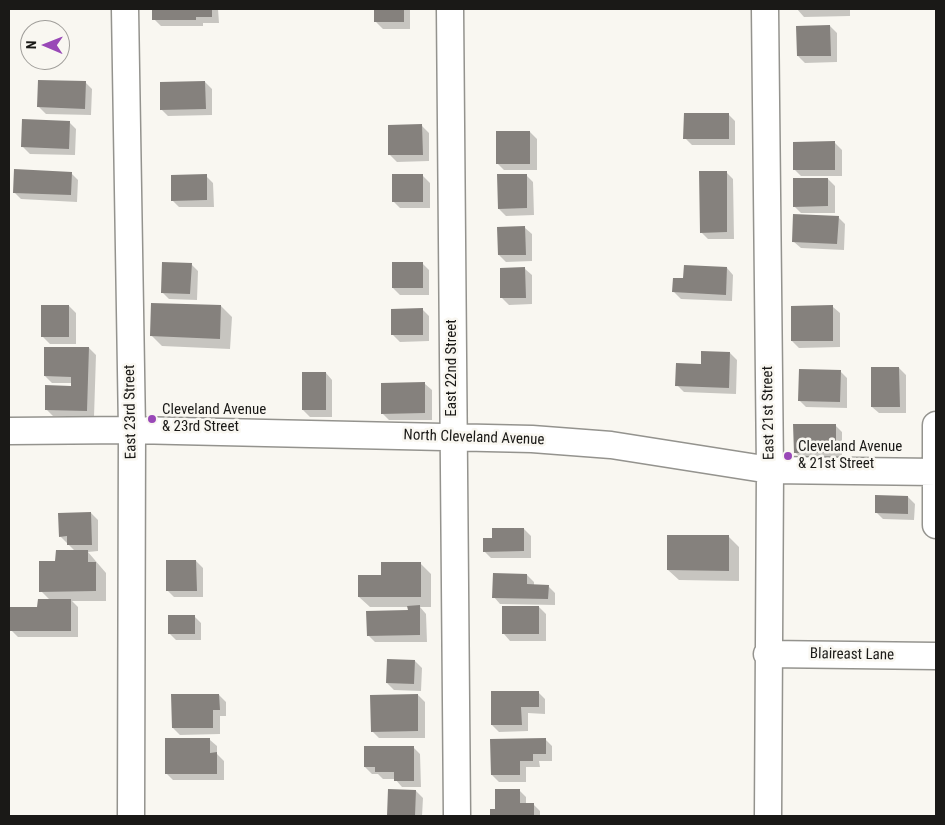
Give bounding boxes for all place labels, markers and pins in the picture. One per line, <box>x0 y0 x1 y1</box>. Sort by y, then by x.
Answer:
place label: Cleveland Avenue & 23rd Street <box>162 401 266 436</box>
marker: Cleveland Avenue & 23rd Street <box>146 413 158 425</box>
place label: Cleveland Avenue & 21st Street <box>798 438 902 473</box>
marker: Cleveland Avenue & 21st Street <box>782 450 794 462</box>

